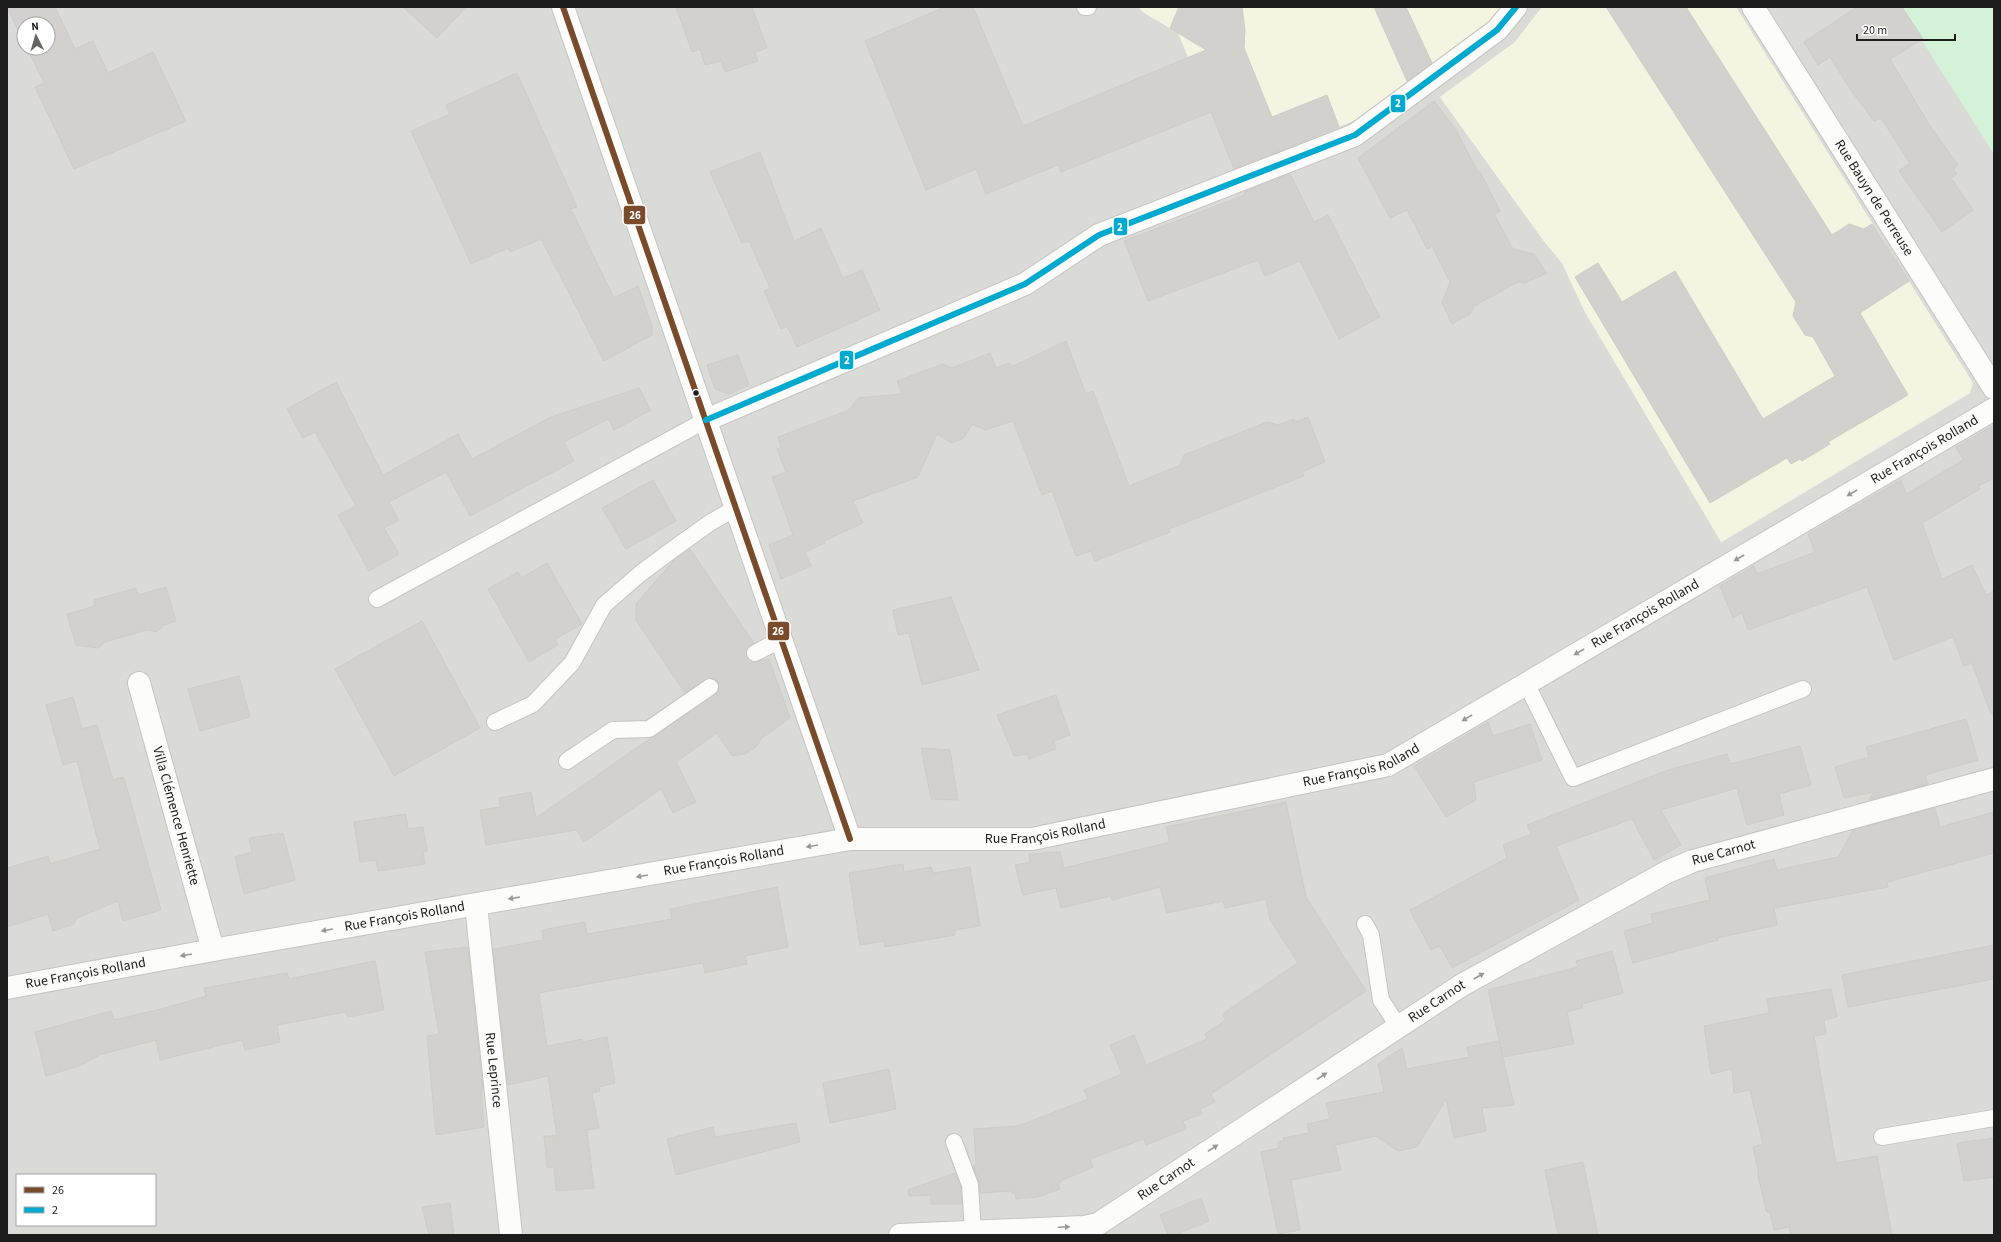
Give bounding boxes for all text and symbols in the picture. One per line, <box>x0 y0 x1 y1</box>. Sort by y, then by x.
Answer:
north arrow <box>16 16 56 56</box>
scale bar <box>1857 16 1955 42</box>
text: N <box>31 19 39 34</box>
text: 20 m <box>1863 22 1887 39</box>
line badge: 2 <box>1390 94 1406 113</box>
text: 2 <box>1395 96 1401 111</box>
street label: Rue Bauyn de Perreuse <box>1829 136 1918 260</box>
line badge: 26 <box>623 205 646 225</box>
text: 26 <box>629 208 641 223</box>
line badge: 2 <box>1113 217 1128 236</box>
text: 2 <box>1117 220 1123 235</box>
line badge: 2 <box>839 350 854 370</box>
text: 2 <box>844 353 850 368</box>
unlabelled marker <box>691 388 701 398</box>
street label: Rue François Rolland <box>1867 410 1982 489</box>
one-way arrow <box>1846 489 1858 496</box>
one-way arrow <box>1733 555 1745 562</box>
street label: Rue François Rolland <box>1587 574 1703 653</box>
line badge: 26 <box>767 621 790 641</box>
text: 26 <box>772 624 784 639</box>
one-way arrow <box>1573 649 1585 656</box>
one-way arrow <box>1461 715 1473 722</box>
street label: Rue François Rolland <box>1301 738 1424 792</box>
street label: Villa Clémence Henriette <box>147 744 205 888</box>
street label: Rue François Rolland <box>985 814 1107 850</box>
street label: Rue Carnot <box>1690 834 1758 871</box>
street label: Rue François Rolland <box>662 841 786 881</box>
one-way arrow <box>805 843 818 849</box>
one-way arrow <box>636 873 648 879</box>
street label: Rue François Rolland <box>343 896 467 937</box>
one-way arrow <box>508 896 520 902</box>
one-way arrow <box>321 927 334 933</box>
one-way arrow <box>179 952 192 958</box>
street label: Rue François Rolland <box>24 953 148 994</box>
one-way arrow <box>1473 973 1484 980</box>
street label: Rue Carnot <box>1404 975 1469 1028</box>
street label: Rue Leprince <box>480 1031 507 1109</box>
one-way arrow <box>1316 1073 1328 1080</box>
one-way arrow <box>1208 1144 1219 1152</box>
street label: Rue Carnot <box>1133 1153 1199 1205</box>
legend <box>16 1174 156 1226</box>
text: 26 <box>52 1182 64 1199</box>
text: 2 <box>52 1202 58 1219</box>
one-way arrow <box>1058 1224 1070 1231</box>

